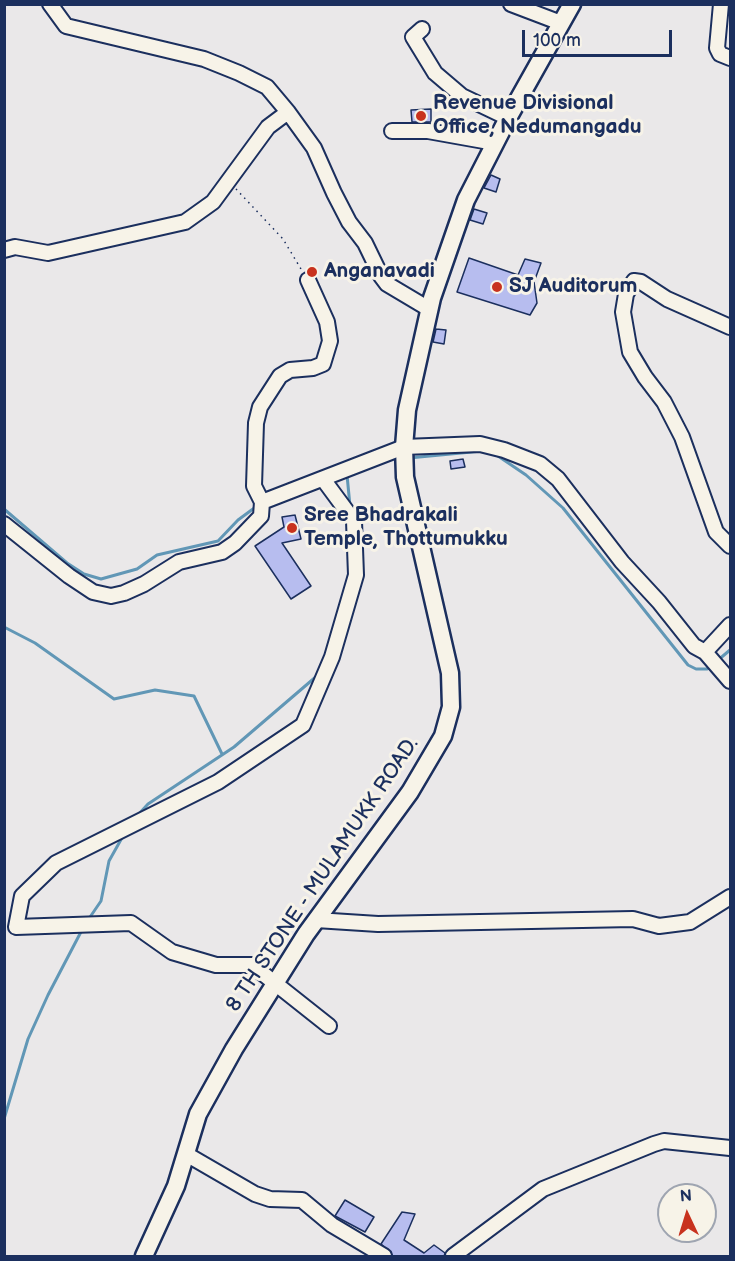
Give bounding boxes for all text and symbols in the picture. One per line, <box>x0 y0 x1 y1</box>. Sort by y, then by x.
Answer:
scale bar <box>525 18 675 56</box>
text: 100 m <box>533 30 581 51</box>
place label: Revenue Divisional Office, Nedumangadu <box>433 91 642 141</box>
marker: Revenue Divisional Office, Nedumangadu <box>414 109 428 123</box>
place label: Anganavadi <box>324 259 435 285</box>
marker: Anganavadi <box>305 265 319 279</box>
place label: SJ Auditorum <box>509 274 637 300</box>
marker: SJ Auditorum <box>490 280 504 294</box>
place label: Sree Bhadrakali Temple, Thottumukku <box>304 503 508 553</box>
marker: Sree Bhadrakali Temple, Thottumukku <box>285 521 299 535</box>
street label: 8 TH STONE - MULAMUKK ROAD. <box>221 733 425 1017</box>
north arrow <box>657 1183 717 1243</box>
text: N <box>679 1187 693 1206</box>

